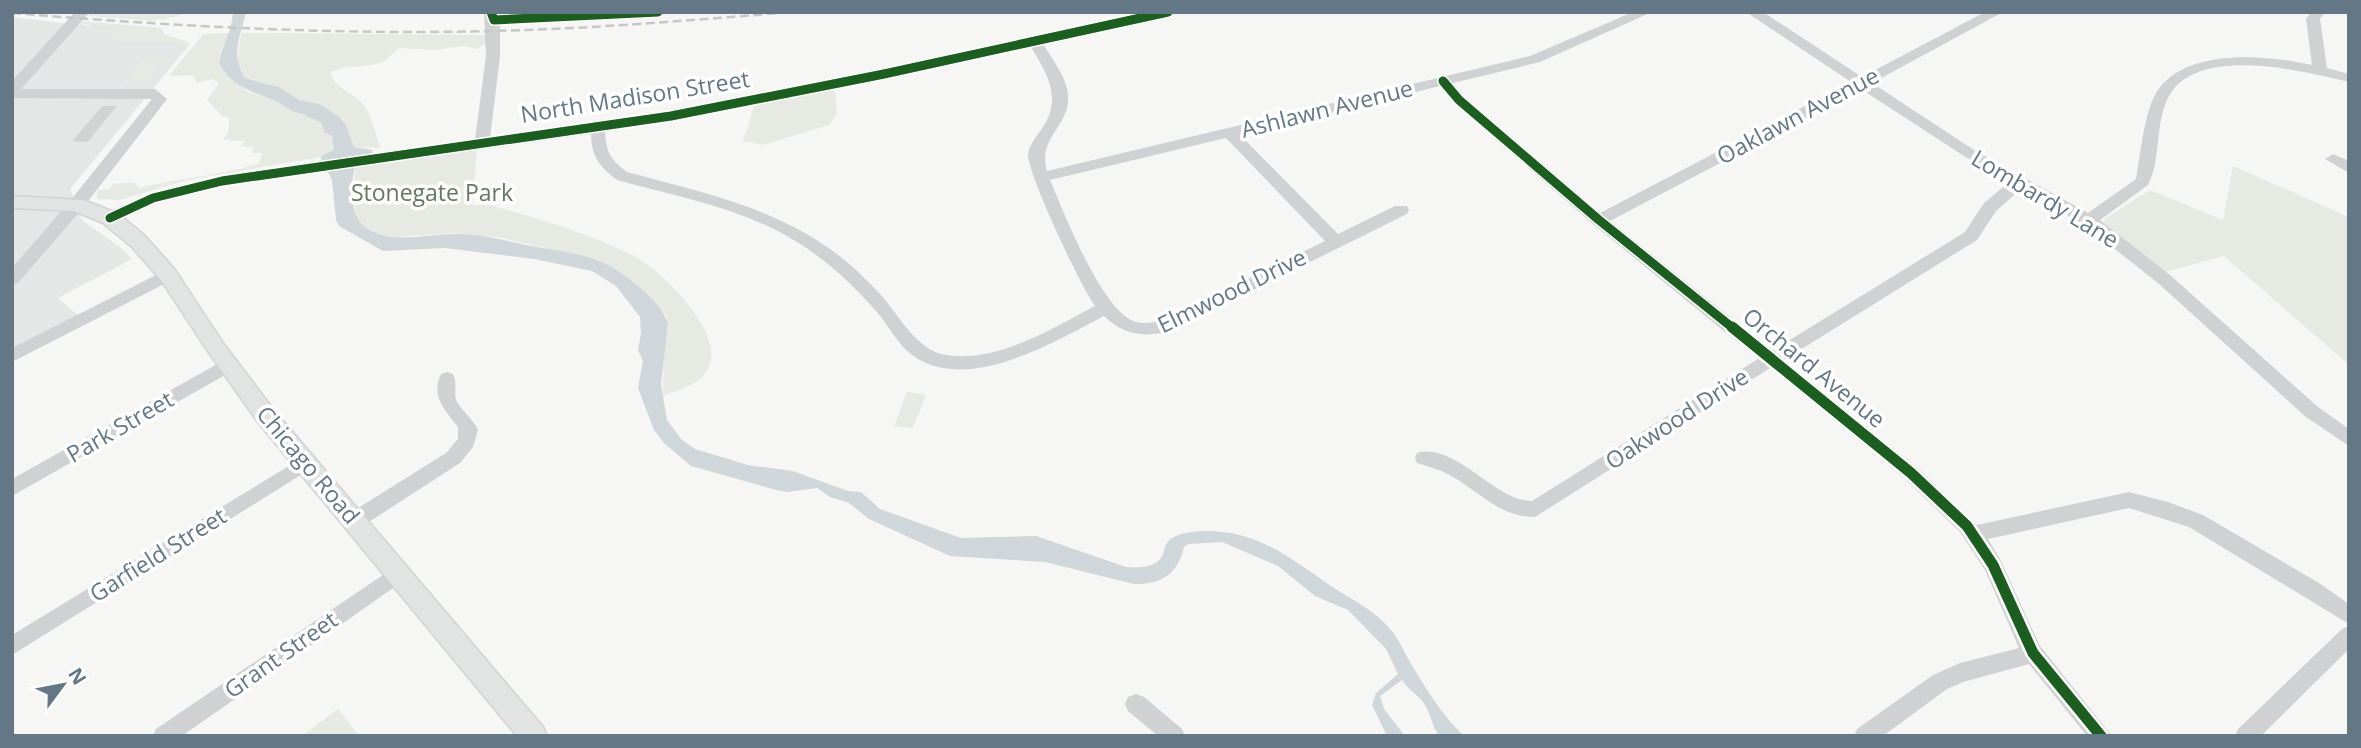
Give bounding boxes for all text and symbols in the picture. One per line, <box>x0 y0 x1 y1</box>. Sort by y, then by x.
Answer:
street label: Oaklawn Avenue <box>1711 59 1884 171</box>
street label: North Madison Street <box>518 62 752 130</box>
street label: Ashlawn Avenue <box>1237 71 1416 145</box>
street label: Lombardy Lane <box>1966 141 2125 255</box>
park label: Stonegate Park <box>351 176 513 208</box>
street label: Elmwood Drive <box>1152 240 1311 340</box>
street label: Orchard Avenue <box>1737 300 1893 435</box>
street label: Oakwood Drive <box>1599 360 1754 476</box>
street label: Park Street <box>60 383 179 470</box>
street label: Chicago Road <box>250 398 368 530</box>
street label: Garfield Street <box>83 499 232 609</box>
street label: Grant Street <box>217 603 343 705</box>
north arrow <box>28 650 98 720</box>
text: N <box>62 663 93 689</box>

